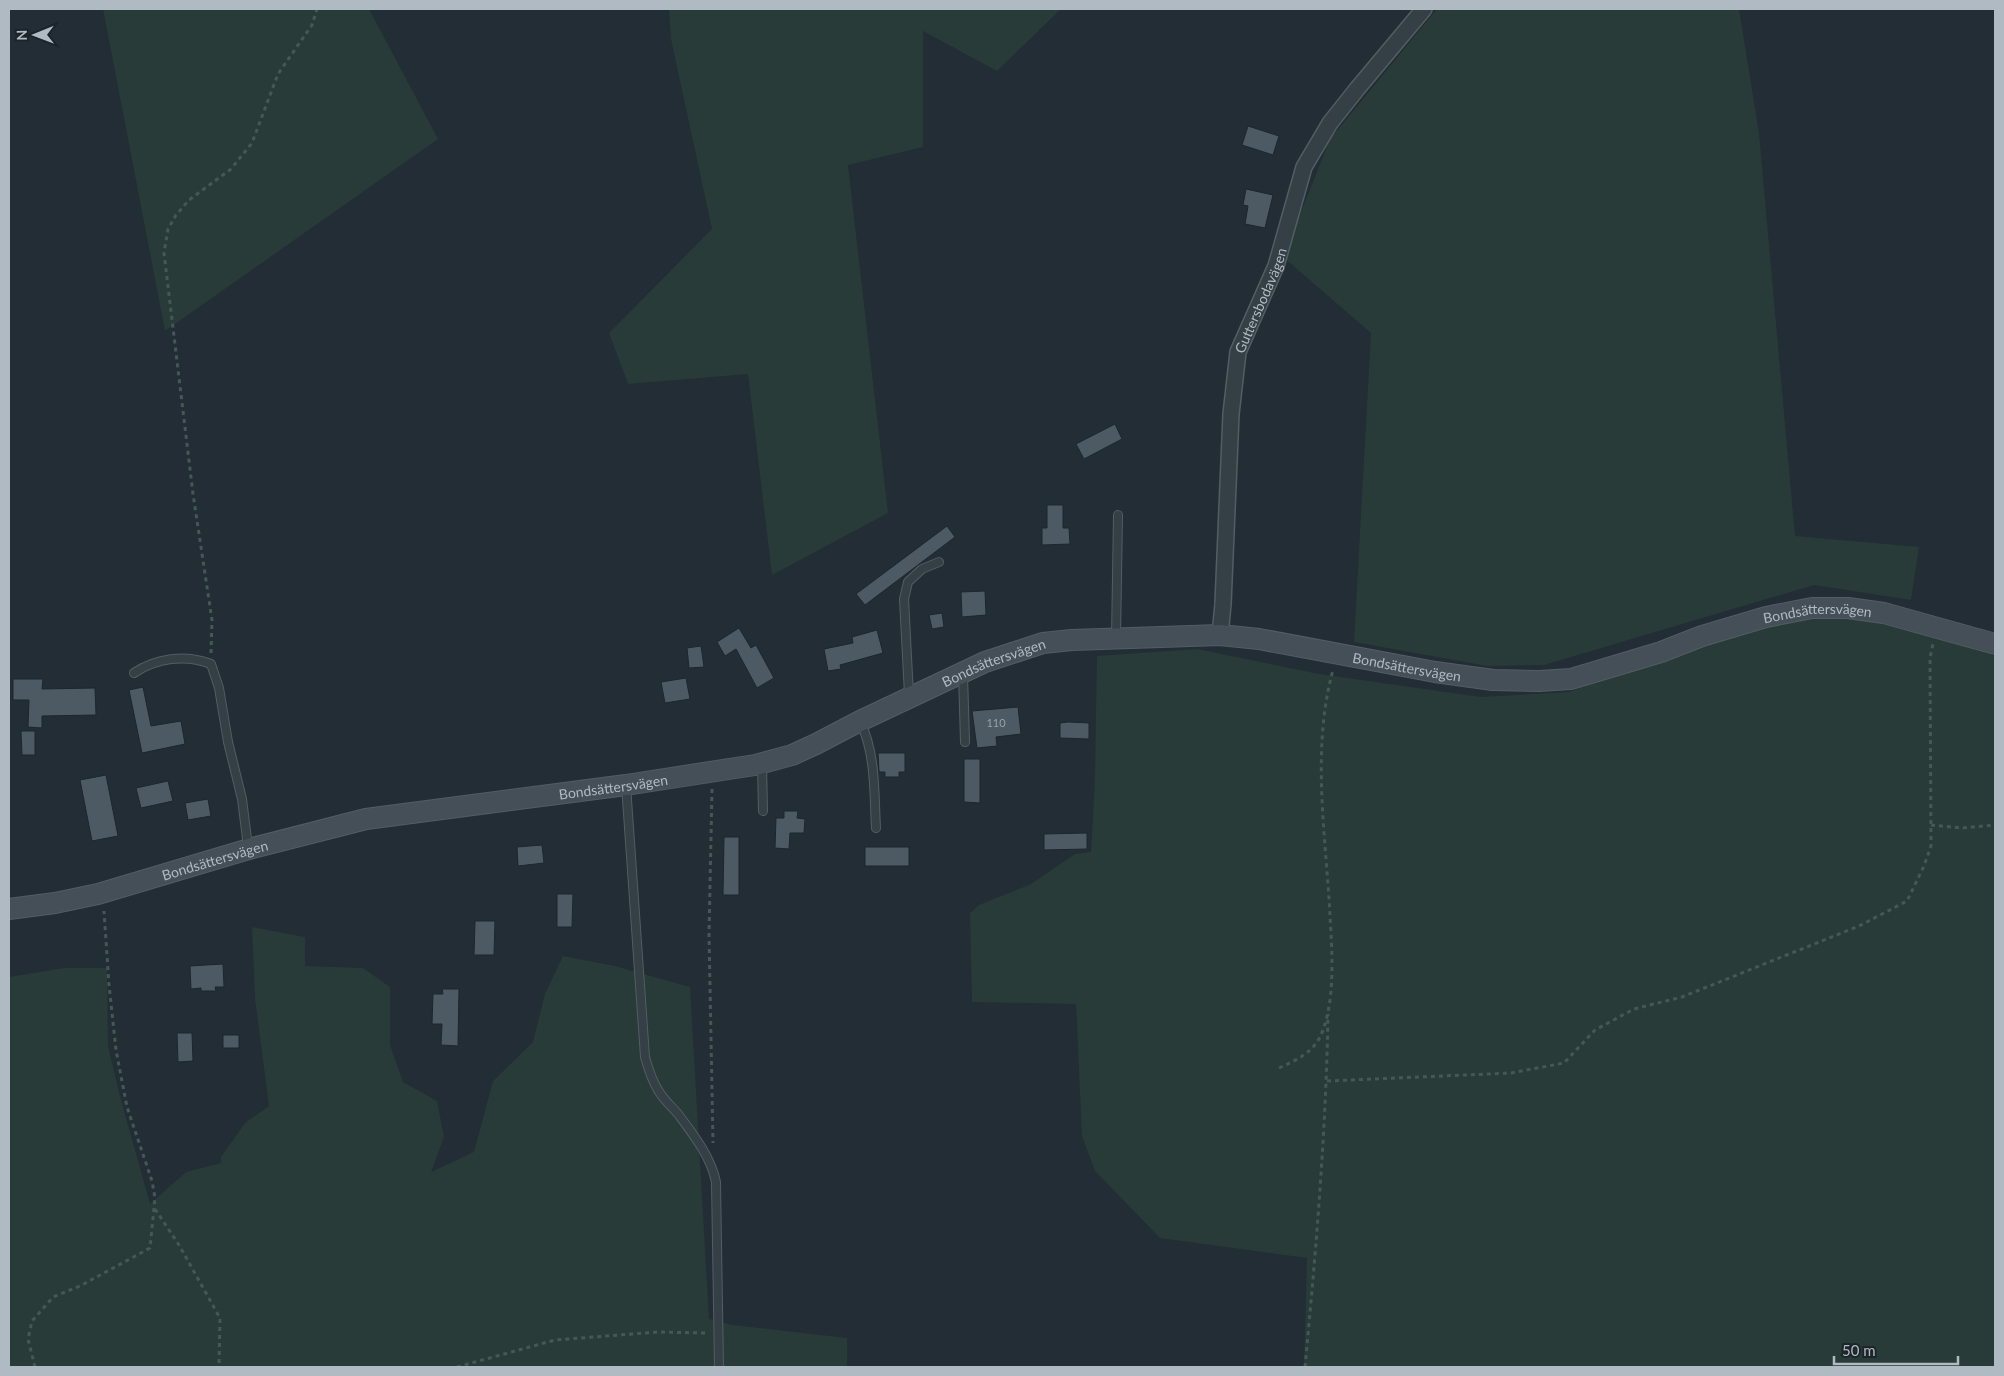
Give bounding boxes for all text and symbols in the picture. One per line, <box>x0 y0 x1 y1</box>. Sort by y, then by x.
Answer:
north arrow <box>10 10 60 60</box>
text: N <box>13 30 30 41</box>
street label: Guttersbodavägen <box>1230 246 1289 356</box>
street label: Bondsättersvägen <box>1762 600 1873 626</box>
street label: Bondsättersvägen <box>939 634 1047 690</box>
street label: Bondsättersvägen <box>1351 648 1462 684</box>
house number: 110 <box>986 716 1006 729</box>
street label: Bondsättersvägen <box>558 770 669 802</box>
street label: Bondsättersvägen <box>160 836 270 883</box>
scale bar <box>1834 1334 1958 1366</box>
text: 50 m <box>1842 1341 1876 1359</box>

